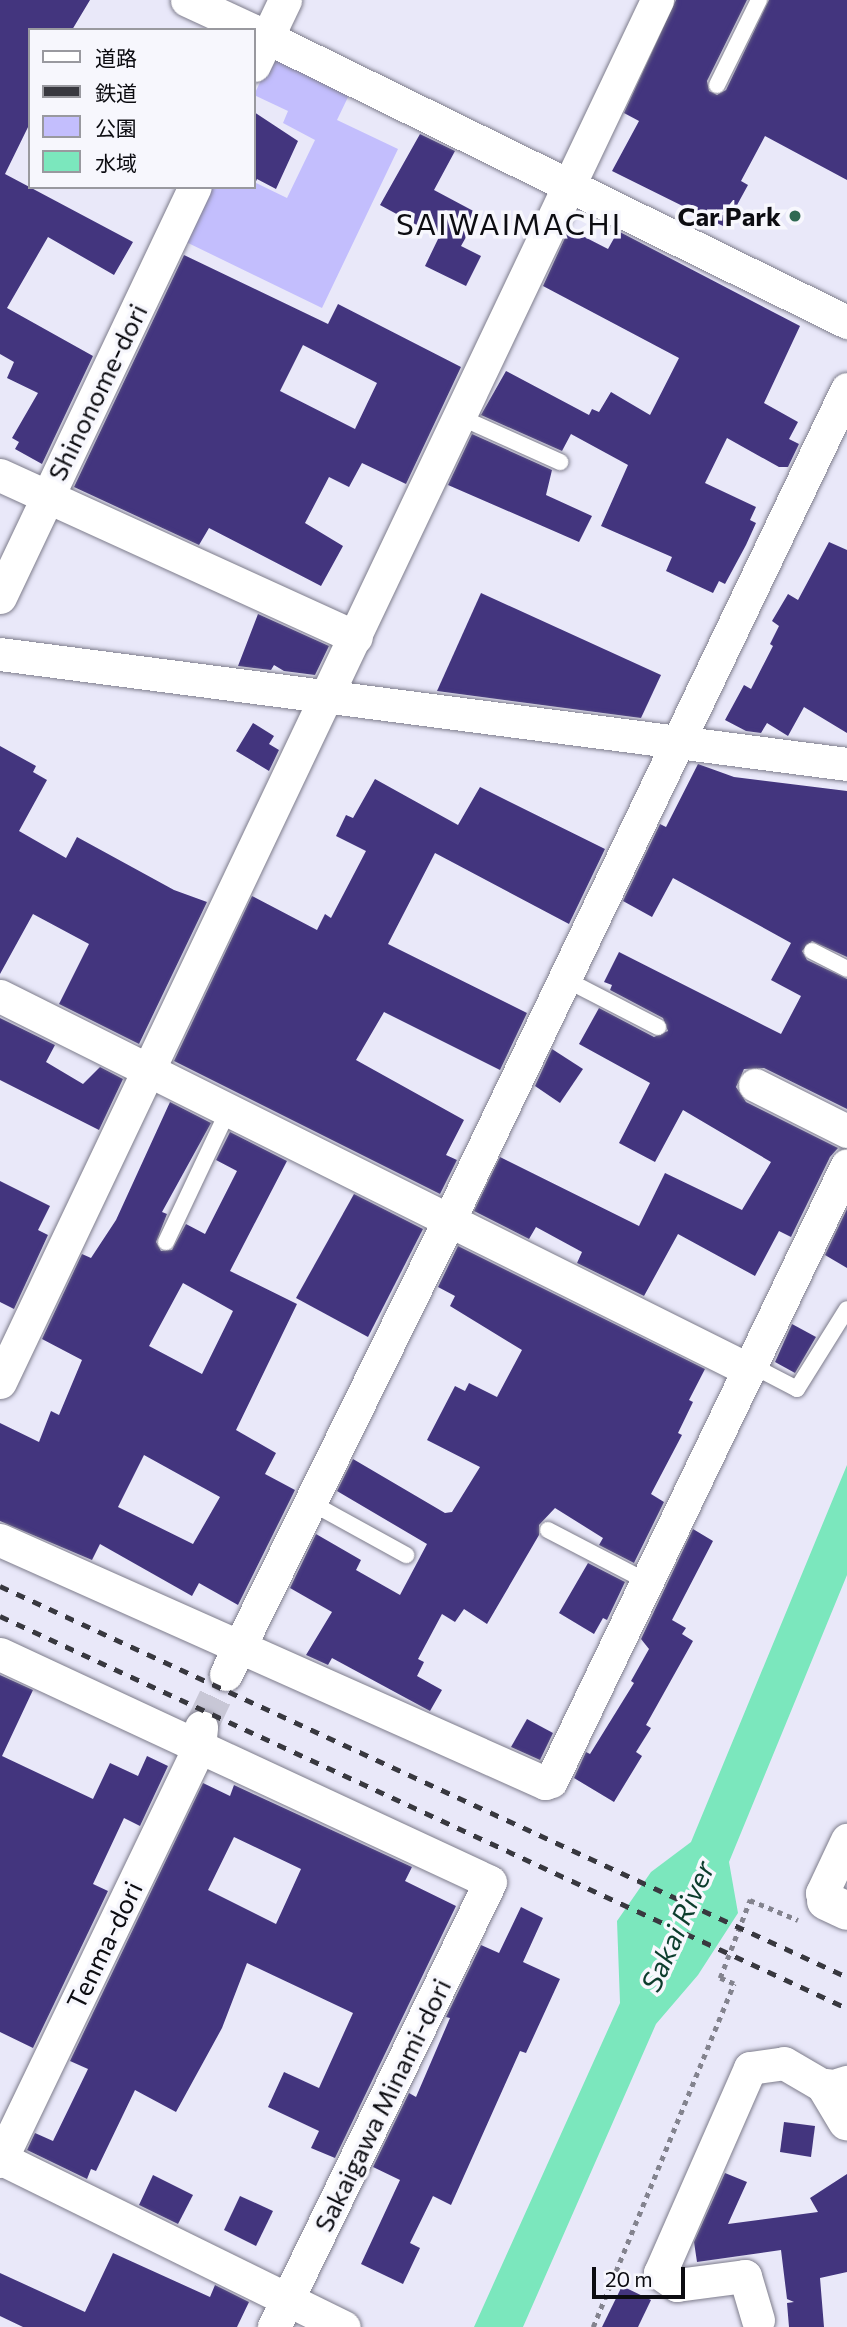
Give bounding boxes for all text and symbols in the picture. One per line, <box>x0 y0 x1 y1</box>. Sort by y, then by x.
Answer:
legend <box>28 28 256 189</box>
text: 道路 <box>95 45 137 70</box>
text: 鉄道 <box>95 80 137 105</box>
text: 公園 <box>95 115 137 140</box>
text: 水域 <box>95 150 137 175</box>
place label: Car Park <box>678 200 781 232</box>
district label: SAIWAIMACHI <box>397 205 621 241</box>
marker: Car Park <box>787 208 803 224</box>
street label: Shinonome-dori <box>41 299 153 485</box>
water label: Sakai River <box>633 1856 721 1996</box>
street label: Tenma-dori <box>60 1876 148 2014</box>
street label: Sakaigawa Minami-dori <box>307 1973 457 2237</box>
scale bar <box>595 2254 688 2298</box>
text: 20 m <box>605 2266 653 2291</box>

